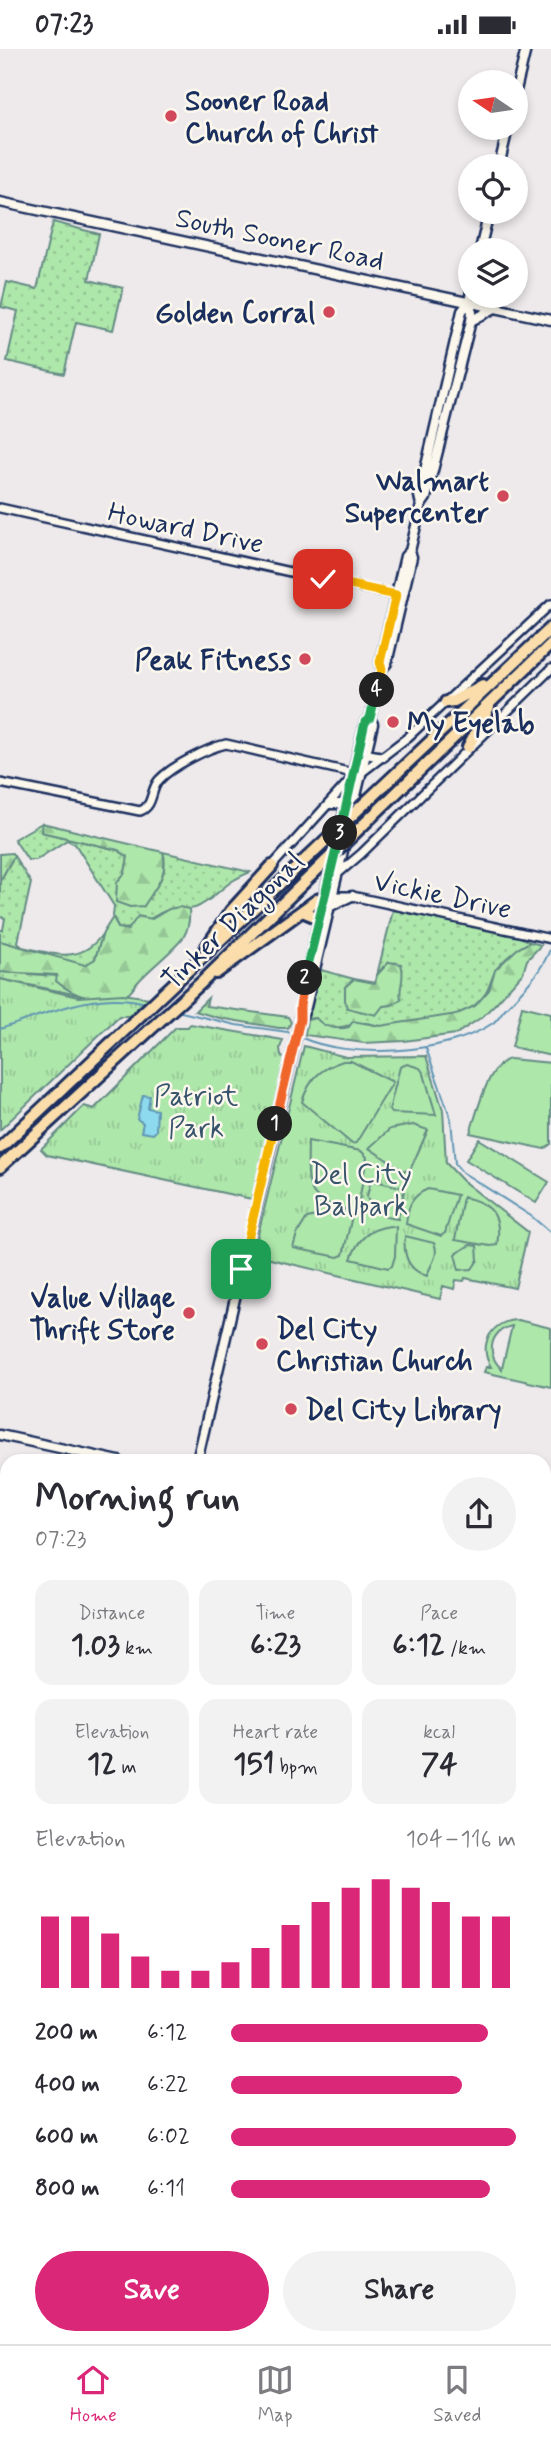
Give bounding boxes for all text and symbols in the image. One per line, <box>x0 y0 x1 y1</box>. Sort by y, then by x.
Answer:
text: 07:23 <box>35 8 93 42</box>
north arrow <box>458 70 528 140</box>
map controls <box>458 70 528 308</box>
place label: Sooner Road Church of Christ <box>185 84 379 153</box>
marker: Sooner Road Church of Christ <box>163 108 179 124</box>
button: locate <box>458 154 528 224</box>
street label: South Sooner Road <box>172 200 387 281</box>
button: layers <box>458 238 528 308</box>
place label: Golden Corral <box>155 296 315 333</box>
marker: Golden Corral <box>321 304 337 320</box>
place label: Walmart Supercenter <box>345 464 490 533</box>
marker: Walmart Supercenter <box>495 488 511 504</box>
street label: Howard Drive <box>104 495 267 564</box>
pin <box>293 549 353 609</box>
icon: check <box>304 560 342 598</box>
place label: Peak Fitness <box>135 643 292 680</box>
marker: Peak Fitness <box>297 651 313 667</box>
pin: 4 <box>360 673 394 707</box>
text: 4 <box>371 677 382 702</box>
place label: My Eyelab <box>407 706 534 743</box>
marker: My Eyelab <box>385 714 401 730</box>
pin: 3 <box>322 815 358 851</box>
text: 3 <box>335 820 344 845</box>
street label: Tinker Diagonal <box>154 844 314 1001</box>
street label: Vickie Drive <box>370 864 515 929</box>
pin: 2 <box>288 961 322 995</box>
text: 2 <box>300 965 309 990</box>
park label: Patriot Park <box>154 1079 239 1148</box>
pin: 1 <box>258 1107 292 1141</box>
text: 1 <box>270 1111 279 1136</box>
park label: Del City Ballpark <box>310 1157 412 1226</box>
pin <box>211 1239 271 1299</box>
icon: arrive <box>222 1250 260 1288</box>
place label: Value Village Thrift Store <box>29 1281 175 1350</box>
marker: Value Village Thrift Store <box>181 1305 197 1321</box>
place label: Del City Christian Church <box>276 1312 473 1381</box>
marker: Del City Christian Church <box>254 1336 270 1352</box>
place label: Del City Library <box>305 1393 501 1430</box>
marker: Del City Library <box>283 1401 299 1417</box>
text: Morning run <box>35 1474 240 1523</box>
button: share <box>442 1477 516 1551</box>
text: 07:23 <box>35 1525 87 1555</box>
text: Distance <box>78 1601 145 1626</box>
text: Time <box>256 1601 295 1626</box>
text: Pace <box>420 1601 458 1626</box>
text: 1.03 <box>71 1626 120 1665</box>
text: 6:23 <box>250 1626 301 1665</box>
text: 6:12 <box>392 1626 445 1665</box>
text: km <box>120 1636 153 1661</box>
text: /km <box>445 1636 486 1661</box>
text: Elevation <box>74 1720 149 1745</box>
text: Heart rate <box>233 1720 318 1745</box>
text: kcal <box>423 1720 455 1745</box>
text: 12 <box>87 1745 116 1784</box>
text: 151 <box>233 1745 274 1784</box>
text: 74 <box>421 1745 457 1784</box>
text: m <box>116 1755 137 1780</box>
text: bpm <box>274 1755 318 1780</box>
text: Elevation <box>35 1825 126 1855</box>
text: 104–116 m <box>406 1825 516 1855</box>
text: 200 m <box>35 2018 98 2048</box>
text: 6:12 <box>147 2018 187 2048</box>
text: 400 m <box>35 2070 100 2100</box>
text: 6:22 <box>147 2070 188 2100</box>
text: 600 m <box>35 2122 98 2152</box>
text: 6:02 <box>147 2122 190 2152</box>
text: 800 m <box>35 2174 99 2204</box>
text: 6:11 <box>147 2174 185 2204</box>
button: Save <box>35 2251 269 2331</box>
button: Share <box>283 2251 516 2331</box>
tab: Home <box>70 2361 117 2428</box>
tab: Map <box>256 2361 294 2428</box>
tab: Saved <box>433 2361 481 2428</box>

